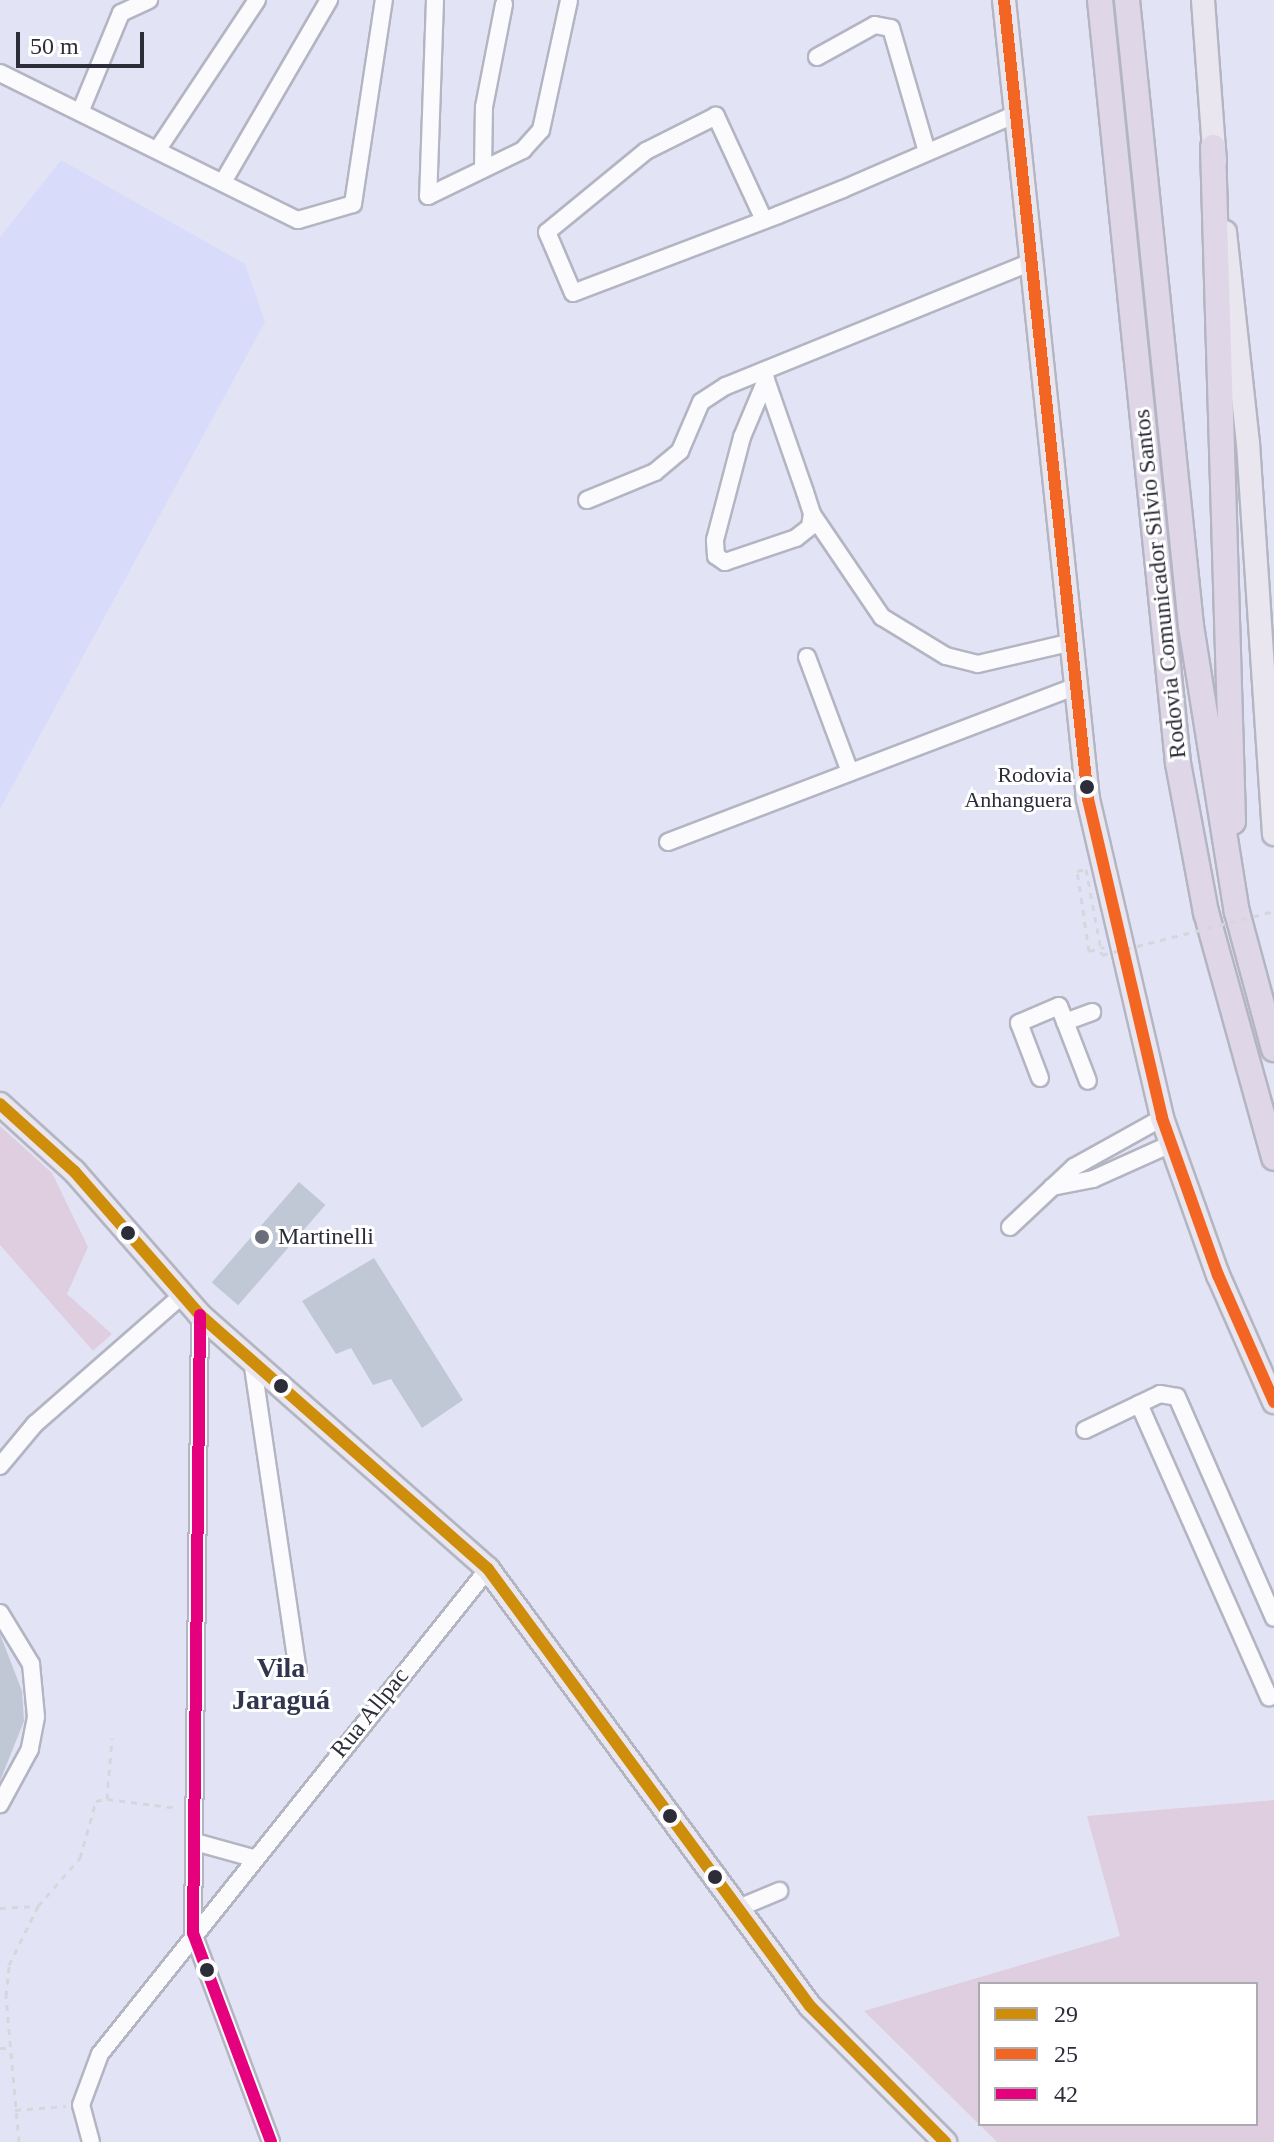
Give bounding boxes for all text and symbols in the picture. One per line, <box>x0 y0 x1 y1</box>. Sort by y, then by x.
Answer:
scale bar <box>20 16 148 66</box>
text: 50 m <box>30 33 79 59</box>
street label: Rodovia Comunicador Silvio Santos <box>1127 408 1193 760</box>
place label: Rodovia Anhanguera <box>964 761 1072 812</box>
marker: Rodovia Anhanguera <box>1079 779 1095 795</box>
place label: Martinelli <box>278 1223 374 1251</box>
unlabelled marker <box>120 1225 136 1241</box>
marker: Martinelli <box>253 1228 271 1246</box>
unlabelled marker <box>273 1378 289 1394</box>
district label: Vila Jaraguá <box>232 1651 330 1717</box>
street label: Rua Allpac <box>325 1662 415 1764</box>
unlabelled marker <box>662 1808 678 1824</box>
unlabelled marker <box>707 1869 723 1885</box>
unlabelled marker <box>199 1962 215 1978</box>
legend <box>978 1982 1258 2126</box>
text: 29 <box>1054 2001 1078 2027</box>
text: 25 <box>1054 2041 1078 2067</box>
text: 42 <box>1054 2081 1078 2107</box>

